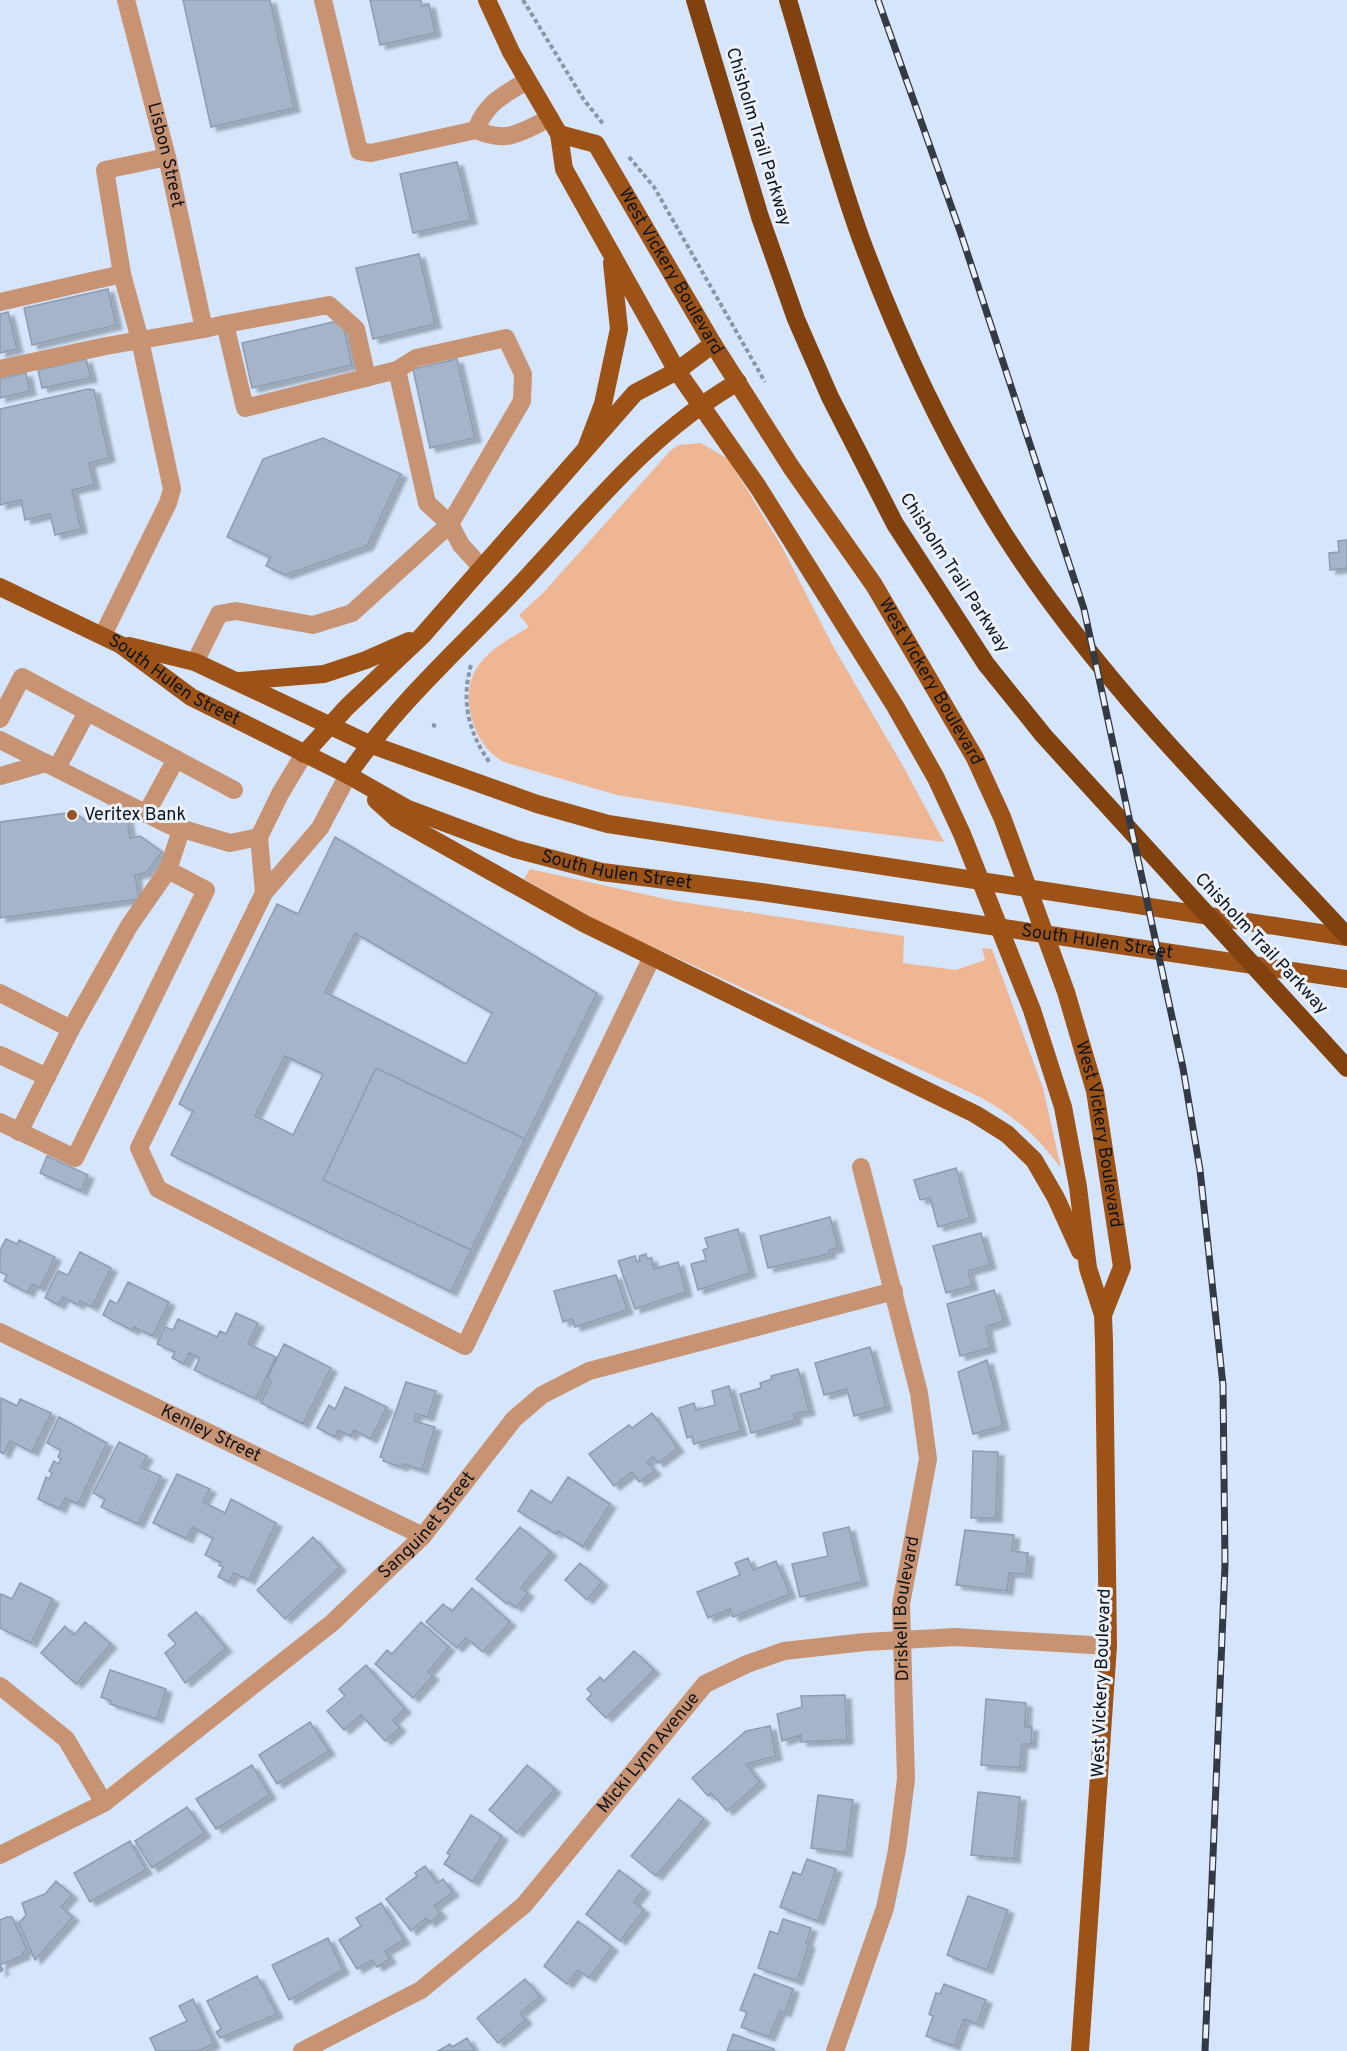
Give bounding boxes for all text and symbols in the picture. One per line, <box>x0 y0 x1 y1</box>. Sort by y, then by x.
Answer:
street label: Chisholm Trail Parkway <box>720 45 796 229</box>
street label: Lisbon Street <box>142 100 189 210</box>
street label: West Vickery Boulevard <box>613 184 728 359</box>
street label: Chisholm Trail Parkway <box>894 489 1014 657</box>
street label: West Vickery Boulevard <box>873 594 988 769</box>
street label: South Hulen Street <box>105 629 244 731</box>
place label: Veritex Bank <box>84 804 186 827</box>
marker: Veritex Bank <box>65 808 79 822</box>
street label: South Hulen Street <box>539 845 693 895</box>
street label: Chisholm Trail Parkway <box>1189 868 1333 1020</box>
street label: South Hulen Street <box>1020 919 1174 965</box>
street label: West Vickery Boulevard <box>1070 1038 1127 1229</box>
street label: Kenley Street <box>157 1400 265 1468</box>
street label: Sanguinet Street <box>373 1467 480 1584</box>
street label: Driskell Boulevard <box>890 1534 925 1682</box>
street label: West Vickery Boulevard <box>1087 1588 1117 1778</box>
street label: Micki Lynn Avenue <box>592 1688 705 1818</box>

